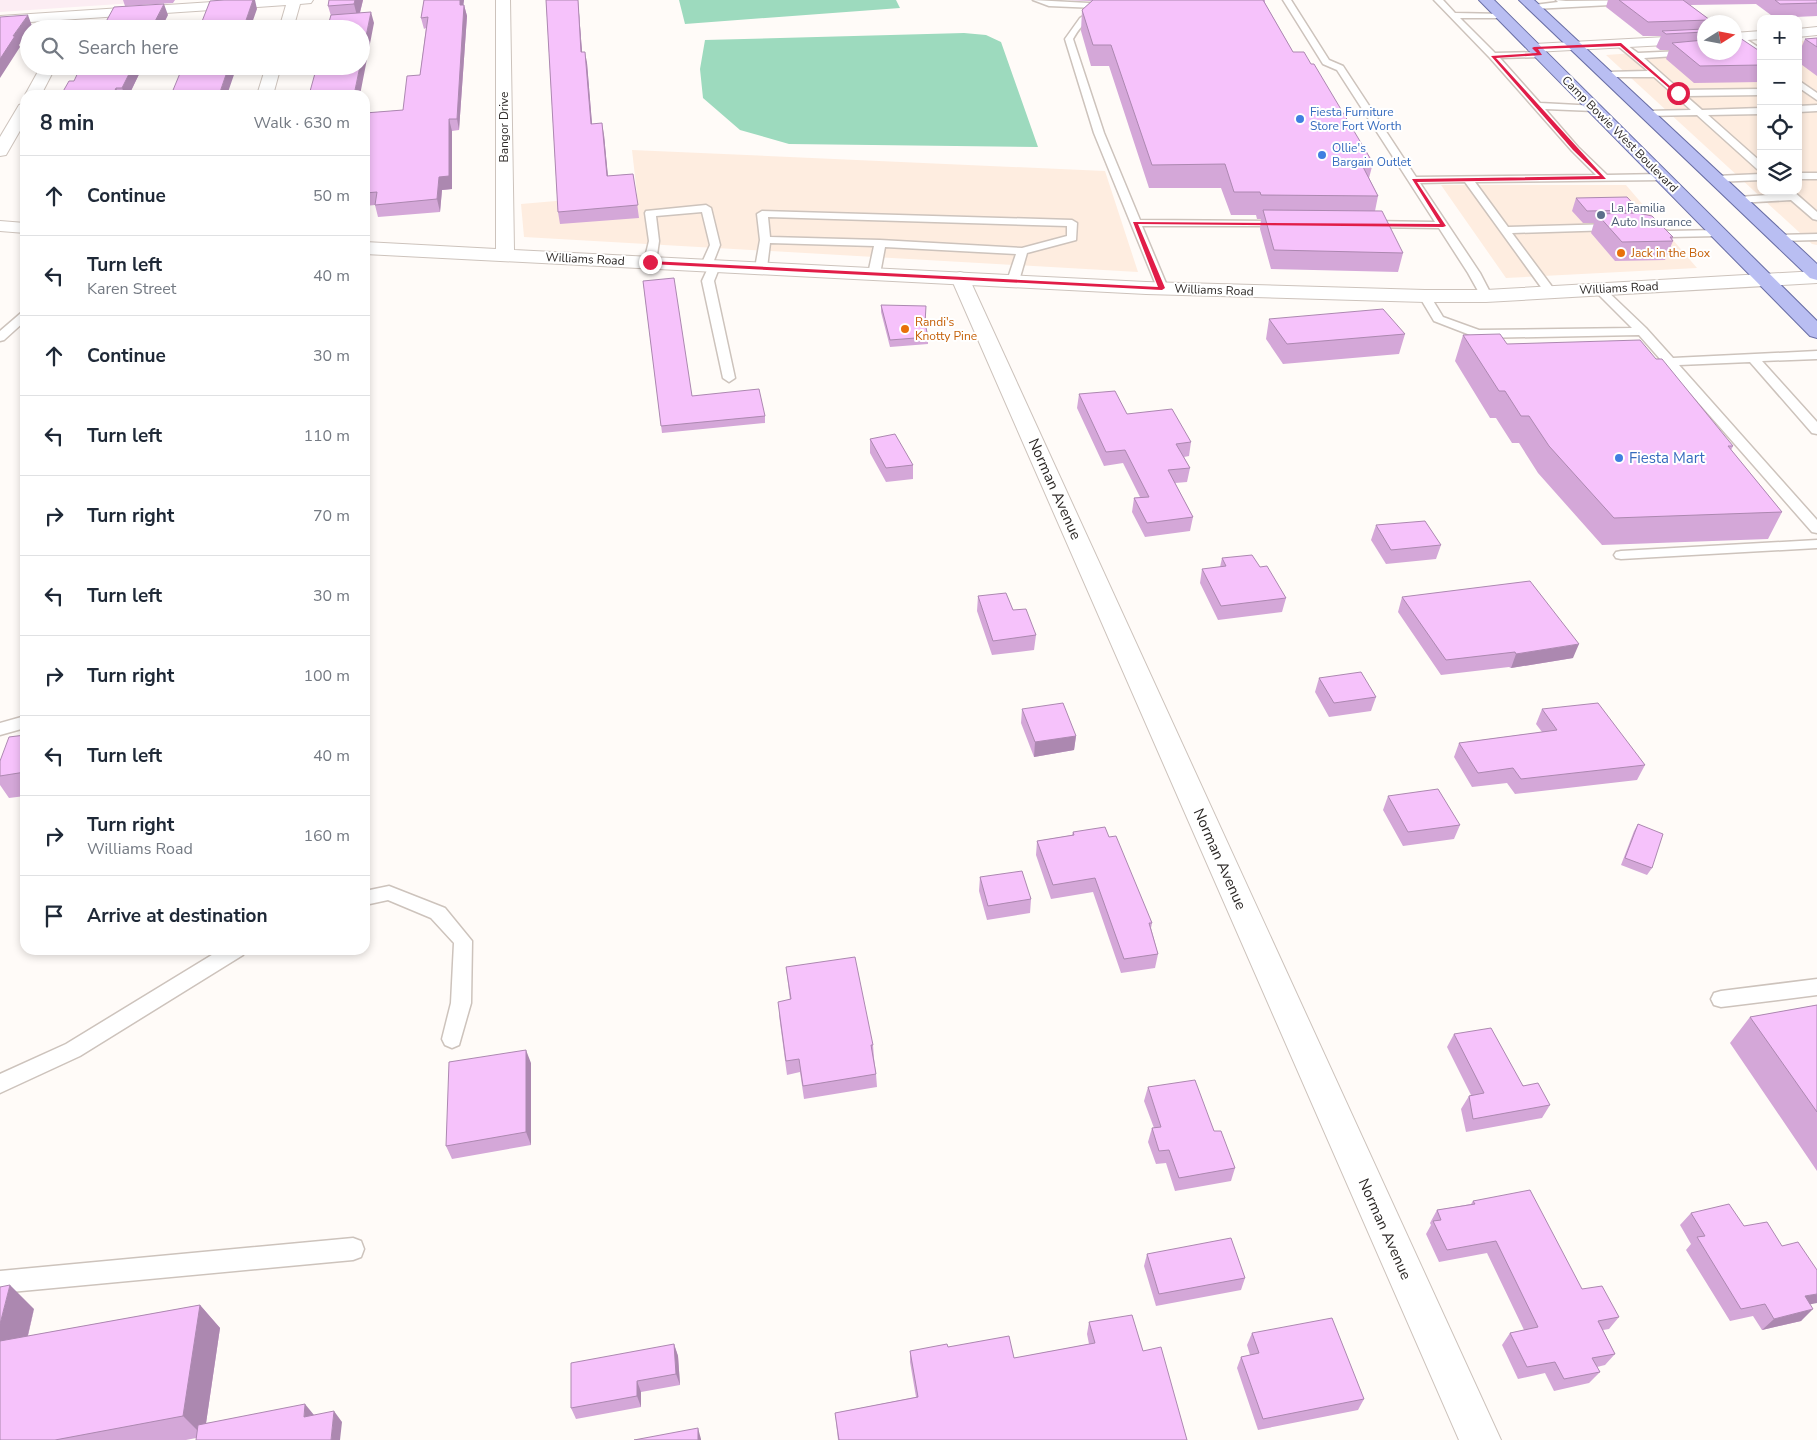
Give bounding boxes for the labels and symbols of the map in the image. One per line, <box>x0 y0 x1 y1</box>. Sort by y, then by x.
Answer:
north arrow <box>1697 15 1742 60</box>
street label: Camp Bowie West Boulevard <box>1558 72 1682 196</box>
route start <box>1667 82 1690 105</box>
street label: Bangor Drive <box>496 92 512 162</box>
place label: Fiesta Furniture Store Fort Worth <box>1310 104 1402 134</box>
marker: Fiesta Furniture Store Fort Worth <box>1294 113 1306 125</box>
place label: Ollie's Bargain Outlet <box>1332 140 1412 170</box>
marker: Ollie's Bargain Outlet <box>1316 149 1328 161</box>
place label: La Familia Auto Insurance <box>1611 200 1692 230</box>
marker: La Familia Auto Insurance <box>1595 209 1607 221</box>
place label: Jack in the Box <box>1630 245 1711 261</box>
marker: Jack in the Box <box>1615 247 1627 259</box>
street label: Williams Road <box>545 249 625 269</box>
route end <box>639 251 662 274</box>
street label: Williams Road <box>1579 278 1659 298</box>
street label: Williams Road <box>1174 281 1254 299</box>
place label: Randi's Knotty Pine <box>915 314 977 344</box>
marker: Randi's Knotty Pine <box>899 323 911 335</box>
street label: Norman Avenue <box>1024 435 1086 543</box>
place label: Fiesta Mart <box>1629 448 1705 468</box>
marker: Fiesta Mart <box>1613 452 1625 464</box>
street label: Norman Avenue <box>1189 805 1251 913</box>
street label: Norman Avenue <box>1354 1175 1416 1283</box>

